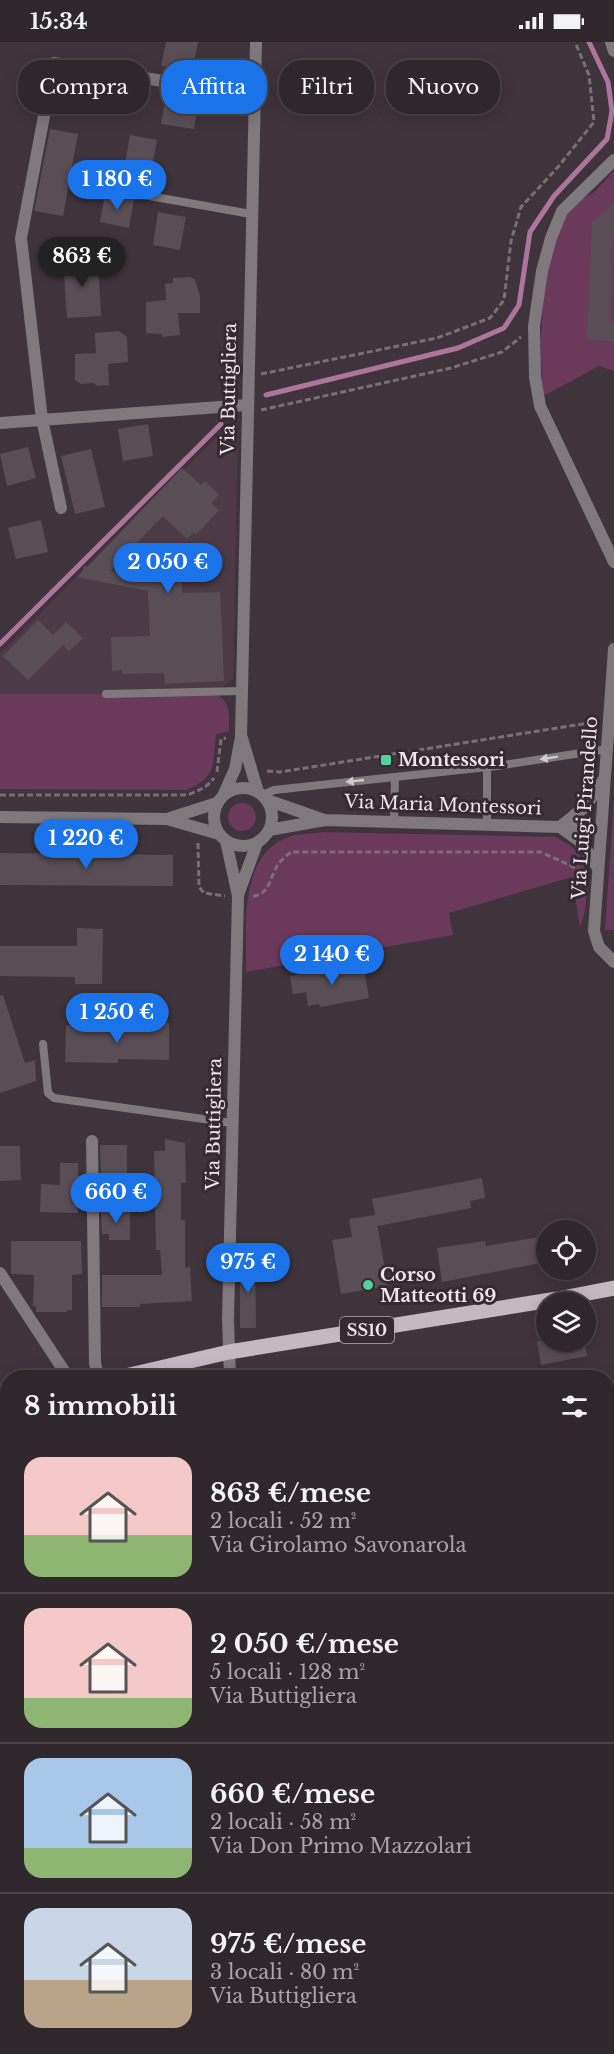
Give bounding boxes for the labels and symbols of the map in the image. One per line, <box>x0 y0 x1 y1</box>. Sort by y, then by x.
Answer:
pin: 1 180 € <box>62 160 172 211</box>
pin: 863 € <box>40 237 124 288</box>
street label: Via Buttigliera <box>217 323 241 456</box>
pin: 2 050 € <box>113 543 223 594</box>
street label: Via Luigi Pirandello <box>568 716 602 901</box>
place label: Montessori <box>398 749 505 771</box>
marker: Montessori <box>379 753 393 767</box>
one-way arrow <box>539 754 558 763</box>
one-way arrow <box>346 777 365 786</box>
street label: Via Maria Montessori <box>343 791 542 819</box>
pin: 1 220 € <box>31 819 141 870</box>
pin: 2 140 € <box>277 935 387 986</box>
pin: 1 250 € <box>62 993 172 1044</box>
street label: Via Buttigliera <box>202 1058 226 1191</box>
pin: 660 € <box>74 1173 158 1224</box>
pin: 975 € <box>206 1243 290 1294</box>
place label: Corso Matteotti 69 <box>380 1264 496 1307</box>
marker: Corso Matteotti 69 <box>361 1278 375 1292</box>
road number: SS10 <box>340 1317 394 1343</box>

